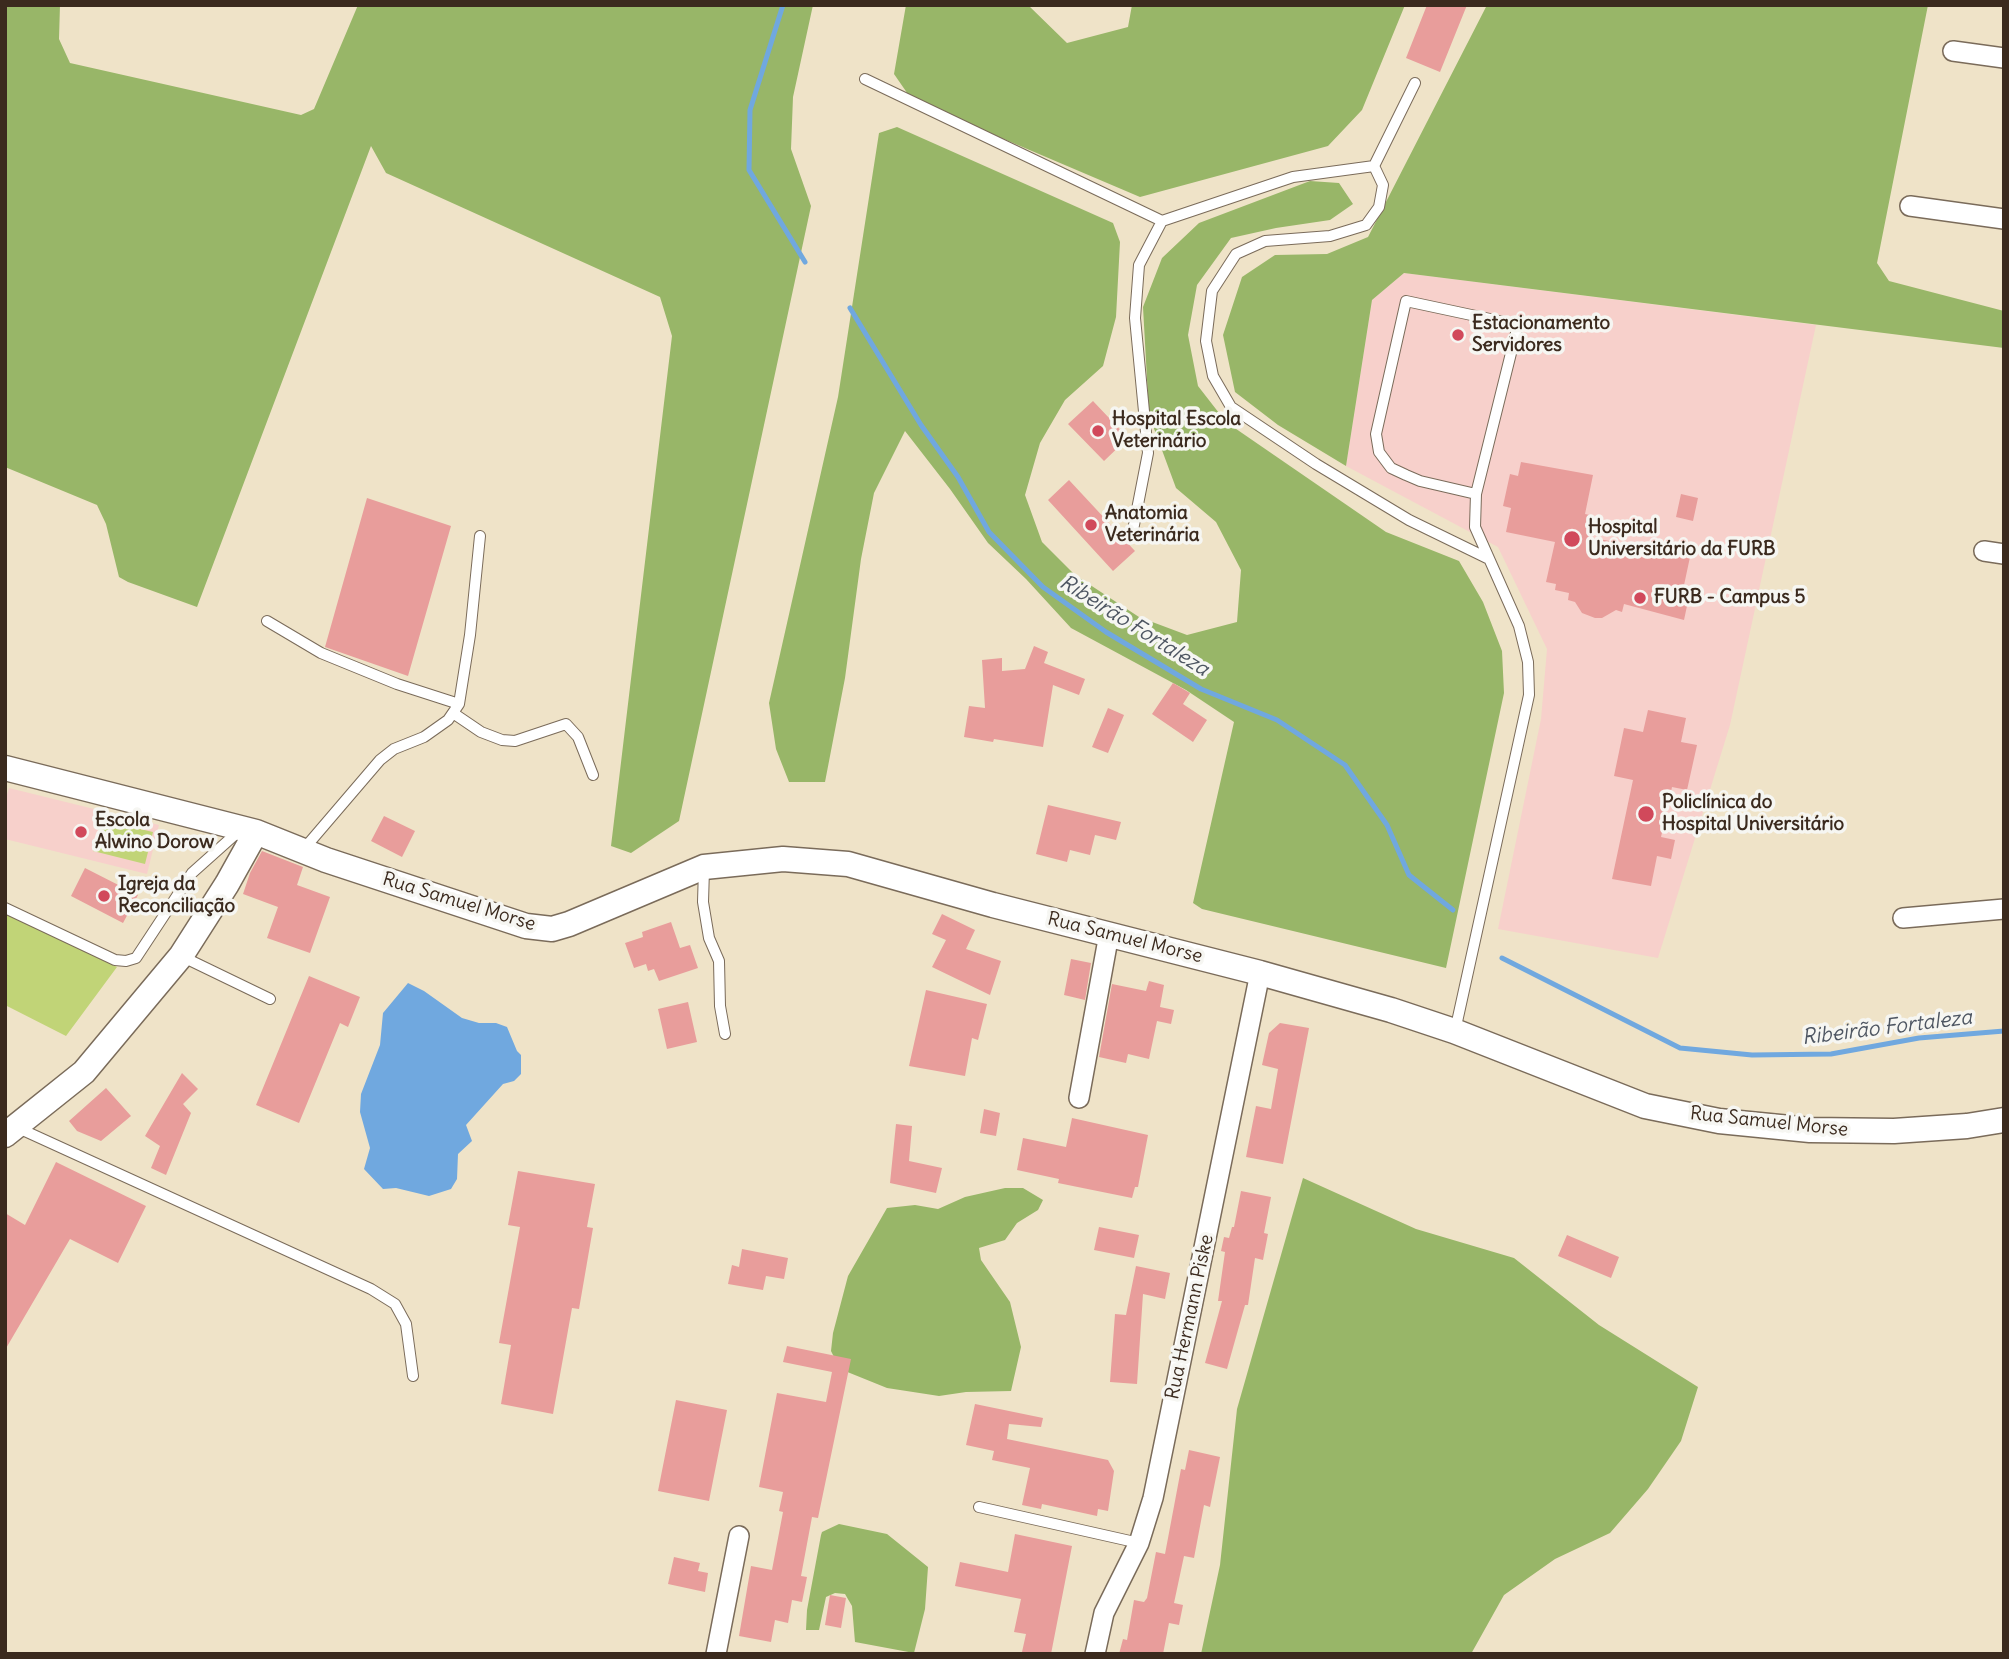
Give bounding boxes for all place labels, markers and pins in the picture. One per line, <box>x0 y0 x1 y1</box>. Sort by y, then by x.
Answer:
place label: Estacionamento Servidores <box>1472 313 1610 357</box>
marker: Estacionamento Servidores <box>1450 327 1466 343</box>
place label: Hospital Escola Veterinário <box>1112 409 1241 453</box>
marker: Hospital Escola Veterinário <box>1090 423 1106 439</box>
place label: Anatomia Veterinária <box>1105 503 1200 547</box>
marker: Anatomia Veterinária <box>1083 517 1099 533</box>
place label: Hospital Universitário da FURB <box>1588 517 1775 561</box>
marker: Hospital Universitário da FURB <box>1562 529 1582 549</box>
place label: FURB - Campus 5 <box>1654 587 1805 609</box>
marker: FURB - Campus 5 <box>1632 590 1648 606</box>
place label: Policlínica do Hospital Universitário <box>1662 792 1844 836</box>
marker: Policlínica do Hospital Universitário <box>1636 804 1656 824</box>
place label: Escola Alwino Dorow <box>95 810 214 854</box>
marker: Escola Alwino Dorow <box>73 824 89 840</box>
place label: Igreja da Reconciliação <box>118 874 235 918</box>
marker: Igreja da Reconciliação <box>96 888 112 904</box>

